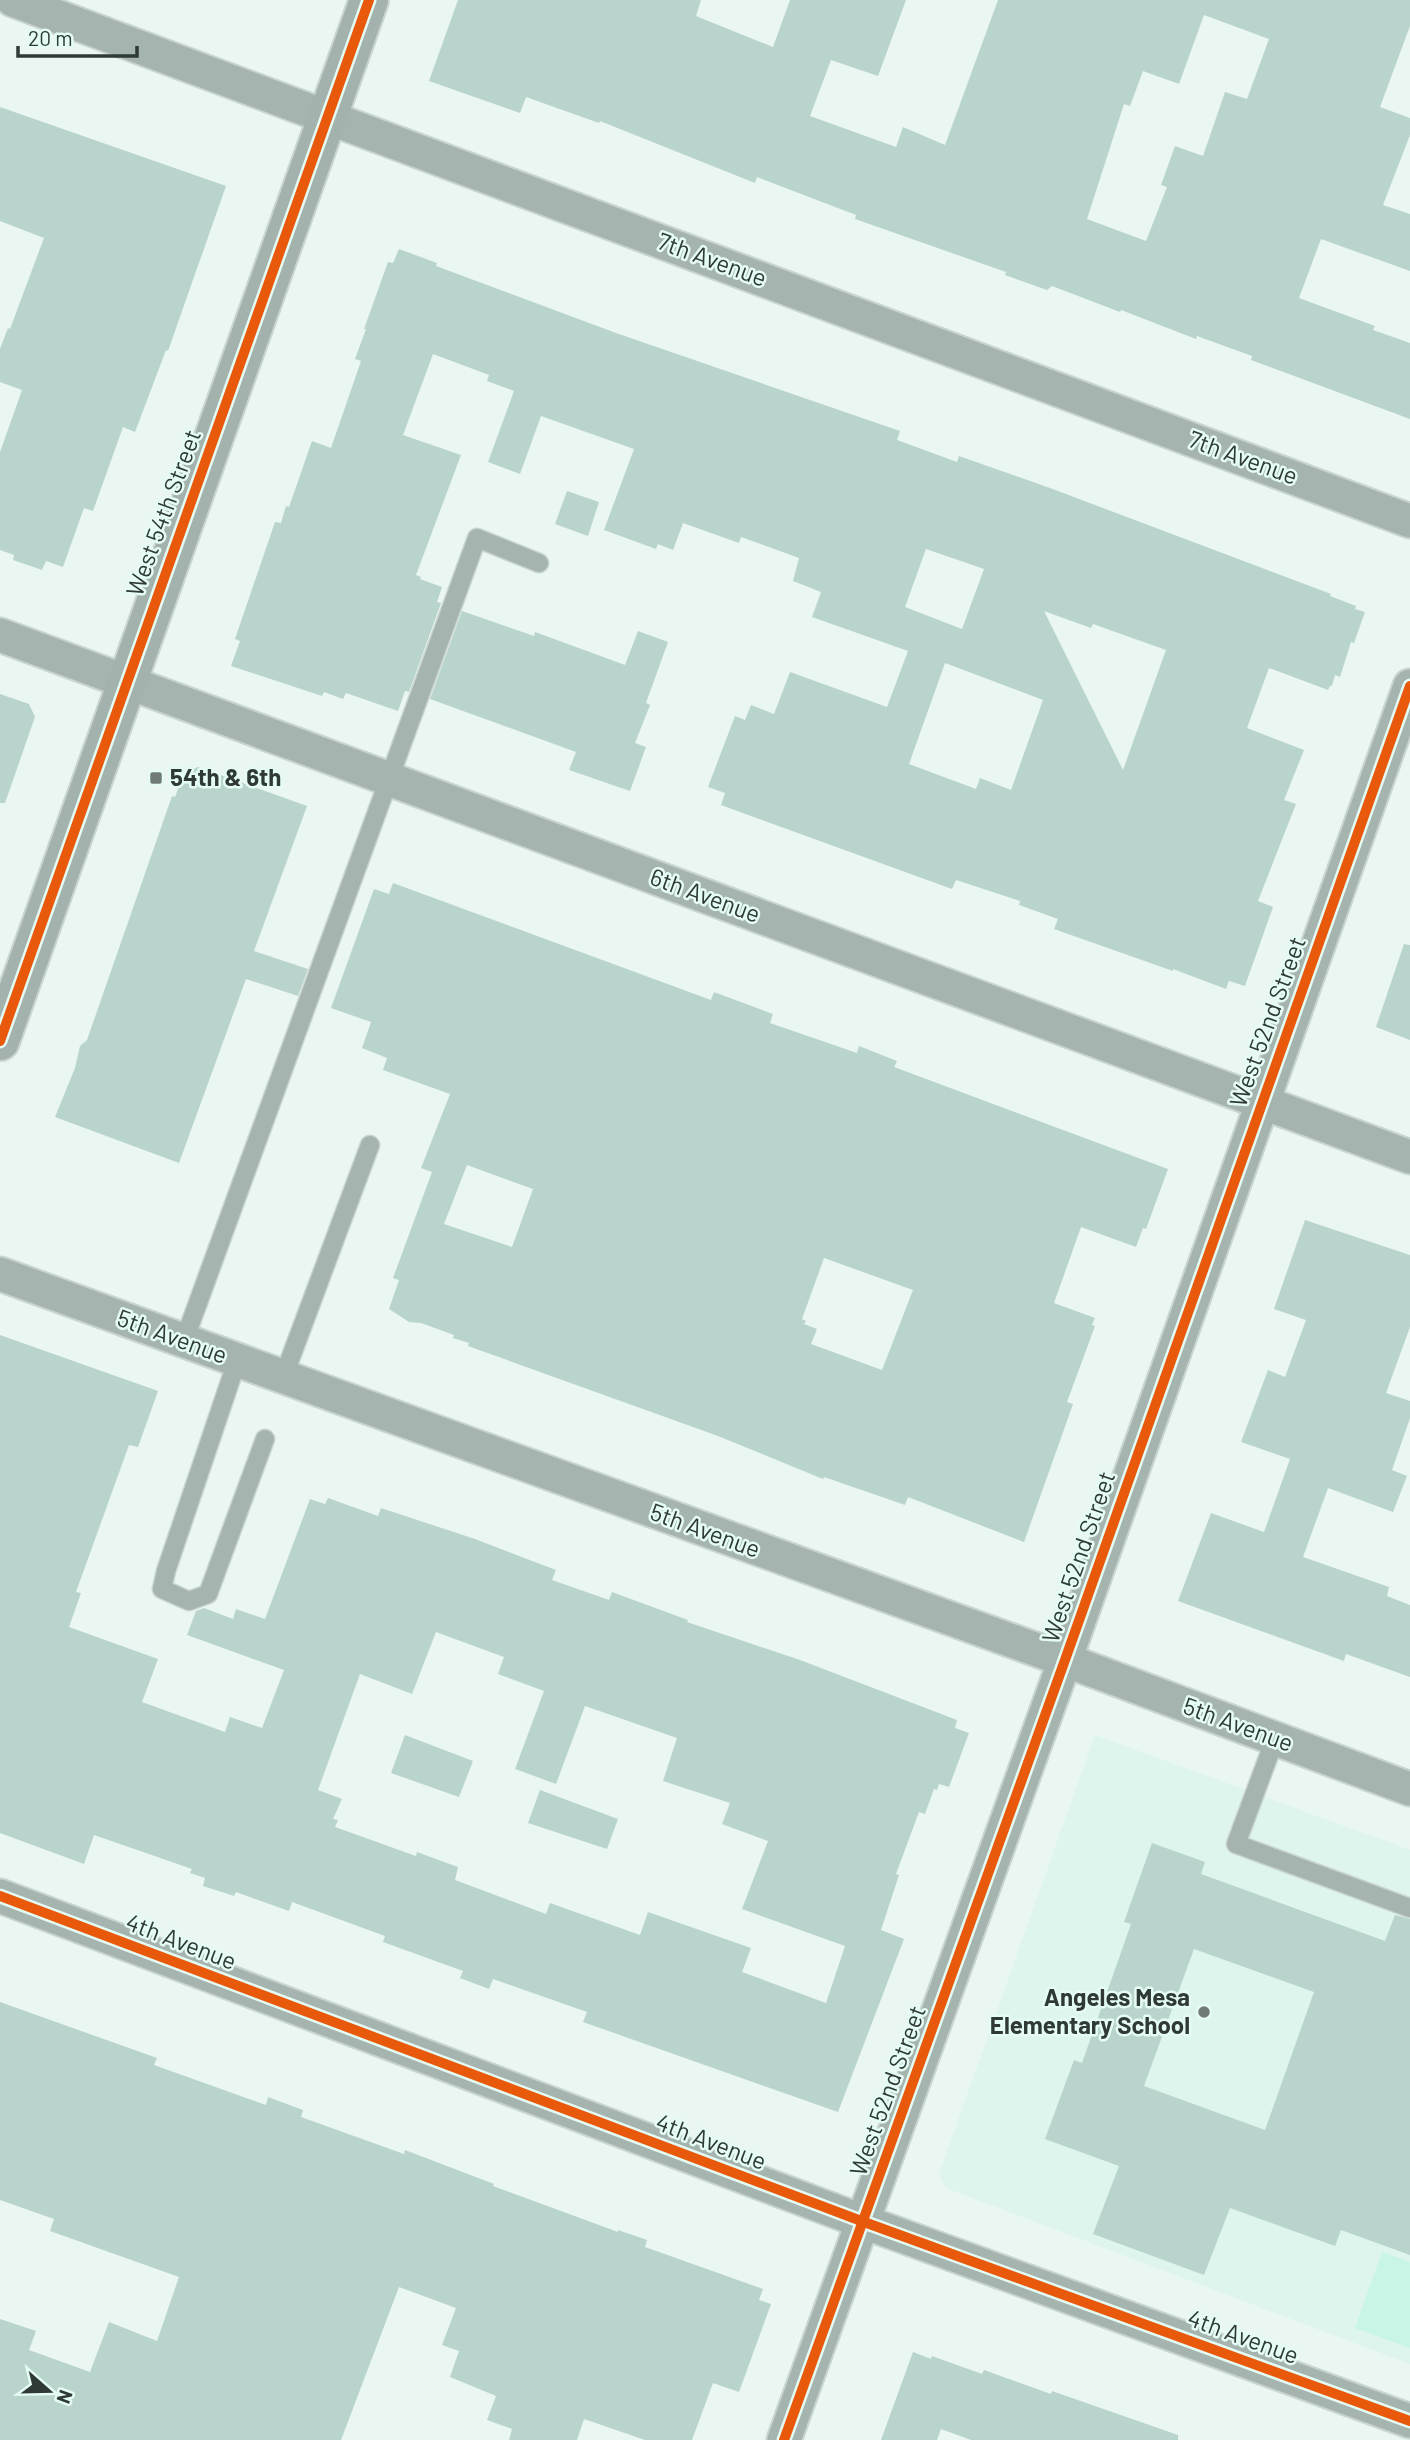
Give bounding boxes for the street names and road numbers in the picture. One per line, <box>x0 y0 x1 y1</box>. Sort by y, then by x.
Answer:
street label: 7th Avenue <box>654 225 771 292</box>
street label: 7th Avenue <box>1185 423 1302 490</box>
street label: West 54th Street <box>119 425 206 600</box>
street label: 6th Avenue <box>646 861 765 928</box>
street label: West 52nd Street <box>1222 932 1311 1111</box>
street label: 5th Avenue <box>113 1302 232 1369</box>
street label: West 52nd Street <box>1035 1467 1120 1646</box>
street label: 5th Avenue <box>646 1496 765 1563</box>
street label: 5th Avenue <box>1179 1690 1298 1757</box>
street label: 4th Avenue <box>122 1906 241 1975</box>
street label: West 52nd Street <box>842 2001 931 2180</box>
street label: 4th Avenue <box>652 2106 771 2175</box>
street label: 4th Avenue <box>1184 2302 1303 2369</box>

